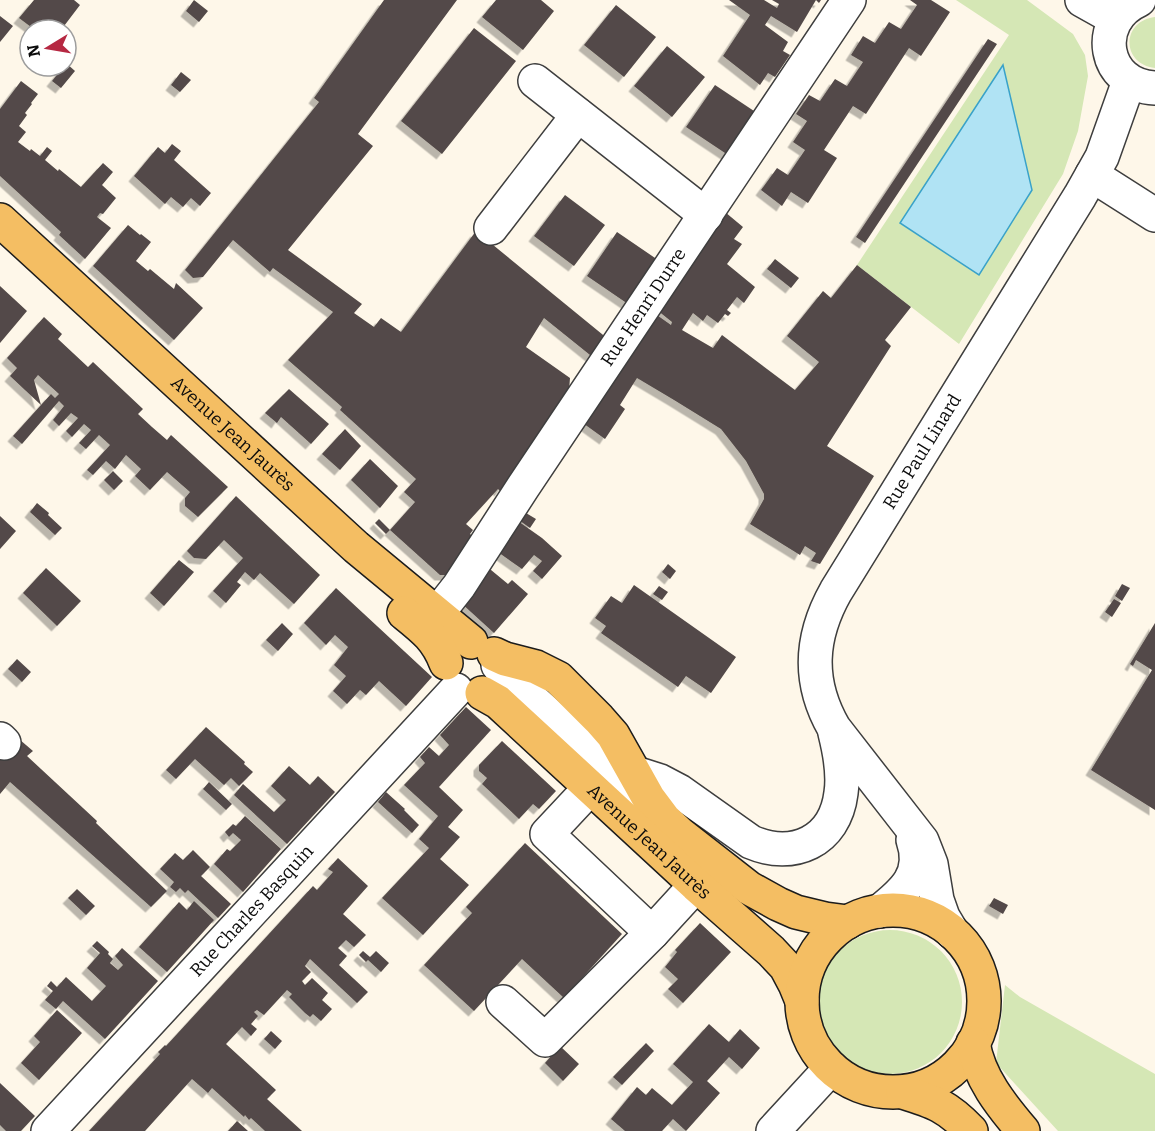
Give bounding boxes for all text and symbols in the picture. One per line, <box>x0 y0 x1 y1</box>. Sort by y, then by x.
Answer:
north arrow <box>18 18 78 78</box>
text: N <box>23 43 44 59</box>
street label: Rue Henri Durre <box>596 244 691 370</box>
street label: Avenue Jean Jaurès <box>166 372 299 496</box>
street label: Rue Paul Linard <box>878 390 966 513</box>
street label: Avenue Jean Jaurès <box>583 779 715 904</box>
street label: Rue Charles Basquin <box>185 840 318 981</box>

